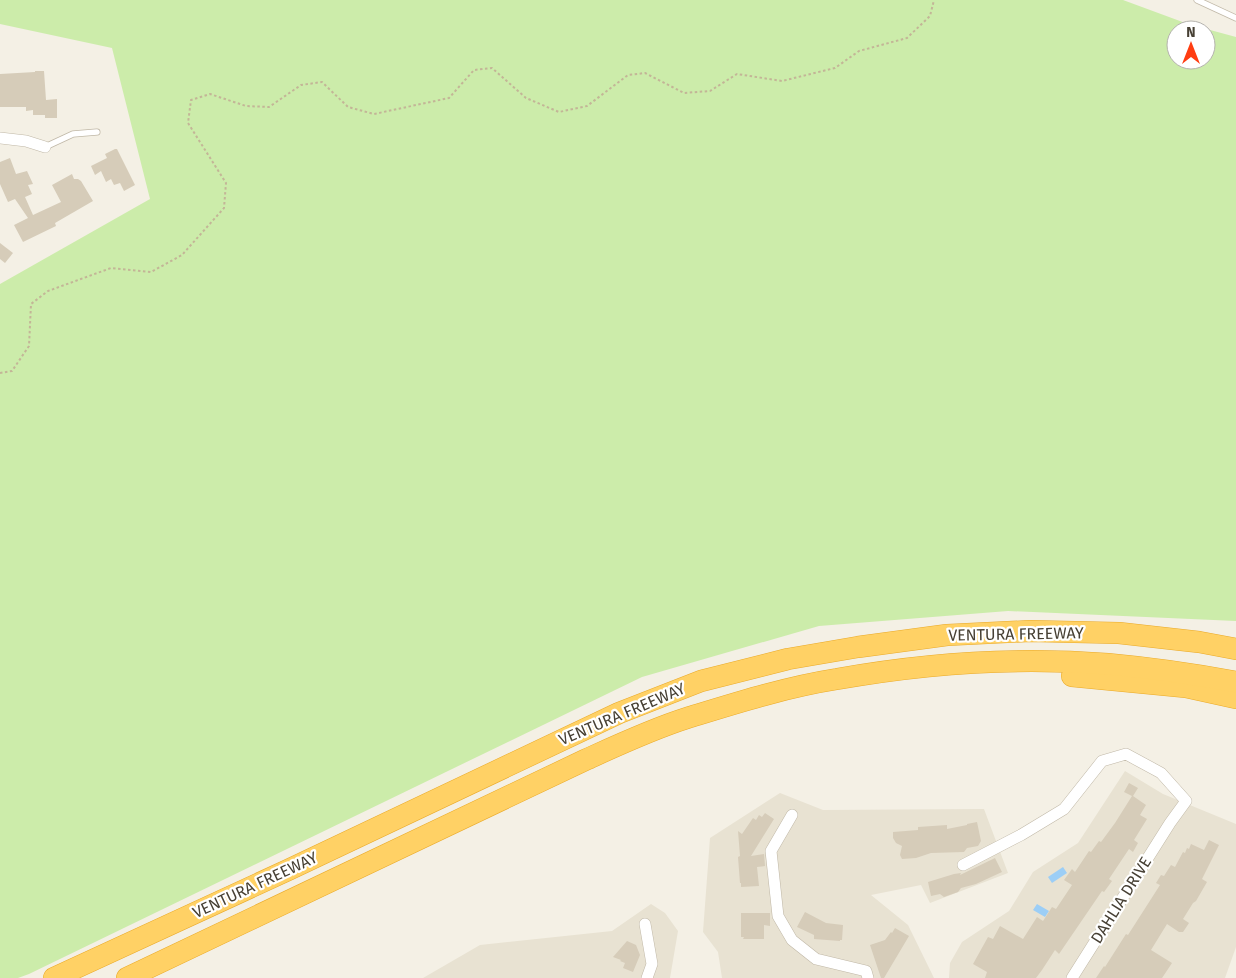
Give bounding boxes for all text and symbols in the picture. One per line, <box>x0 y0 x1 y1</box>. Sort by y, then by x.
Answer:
north arrow <box>1166 20 1216 70</box>
text: N <box>1186 24 1196 41</box>
street label: VENTURA FREEWAY <box>948 623 1084 645</box>
street label: VENTURA FREEWAY <box>556 679 688 749</box>
street label: VENTURA FREEWAY <box>190 848 321 922</box>
street label: DAHLIA DRIVE <box>1087 853 1155 947</box>

